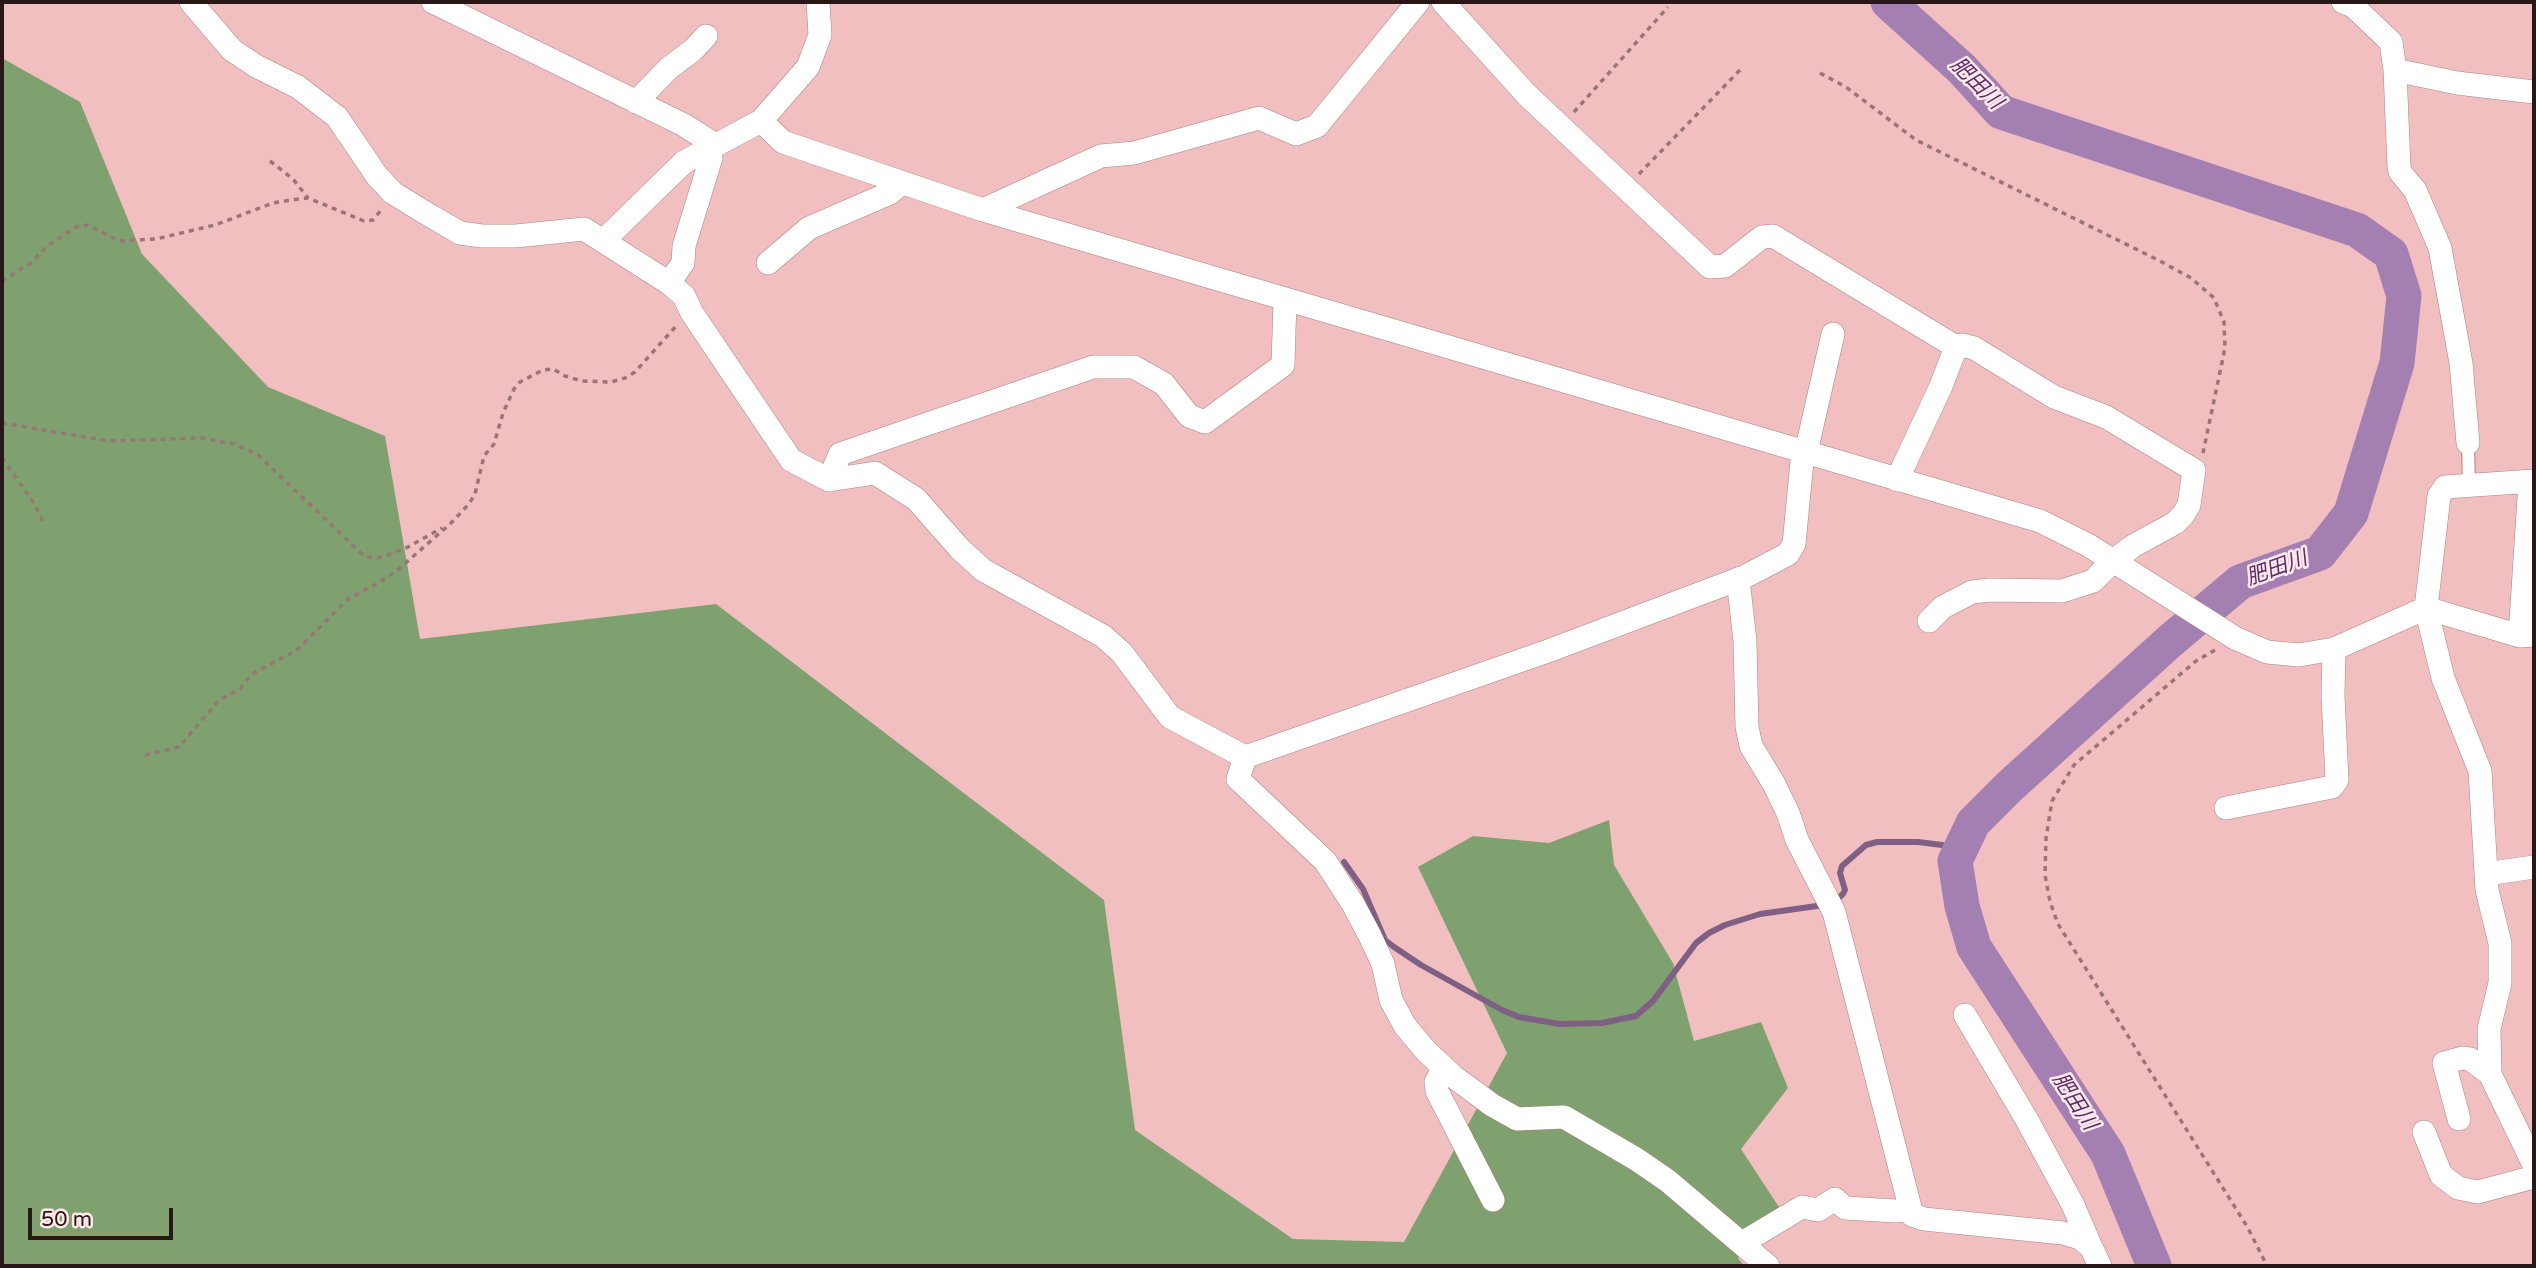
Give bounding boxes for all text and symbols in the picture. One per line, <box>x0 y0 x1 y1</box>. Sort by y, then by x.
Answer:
water label: 肥田川 <box>1945 53 2007 115</box>
water label: 肥田川 <box>2243 546 2311 592</box>
water label: 肥田川 <box>2046 1069 2102 1135</box>
scale bar <box>32 1194 177 1238</box>
text: 50 m <box>41 1207 92 1232</box>

